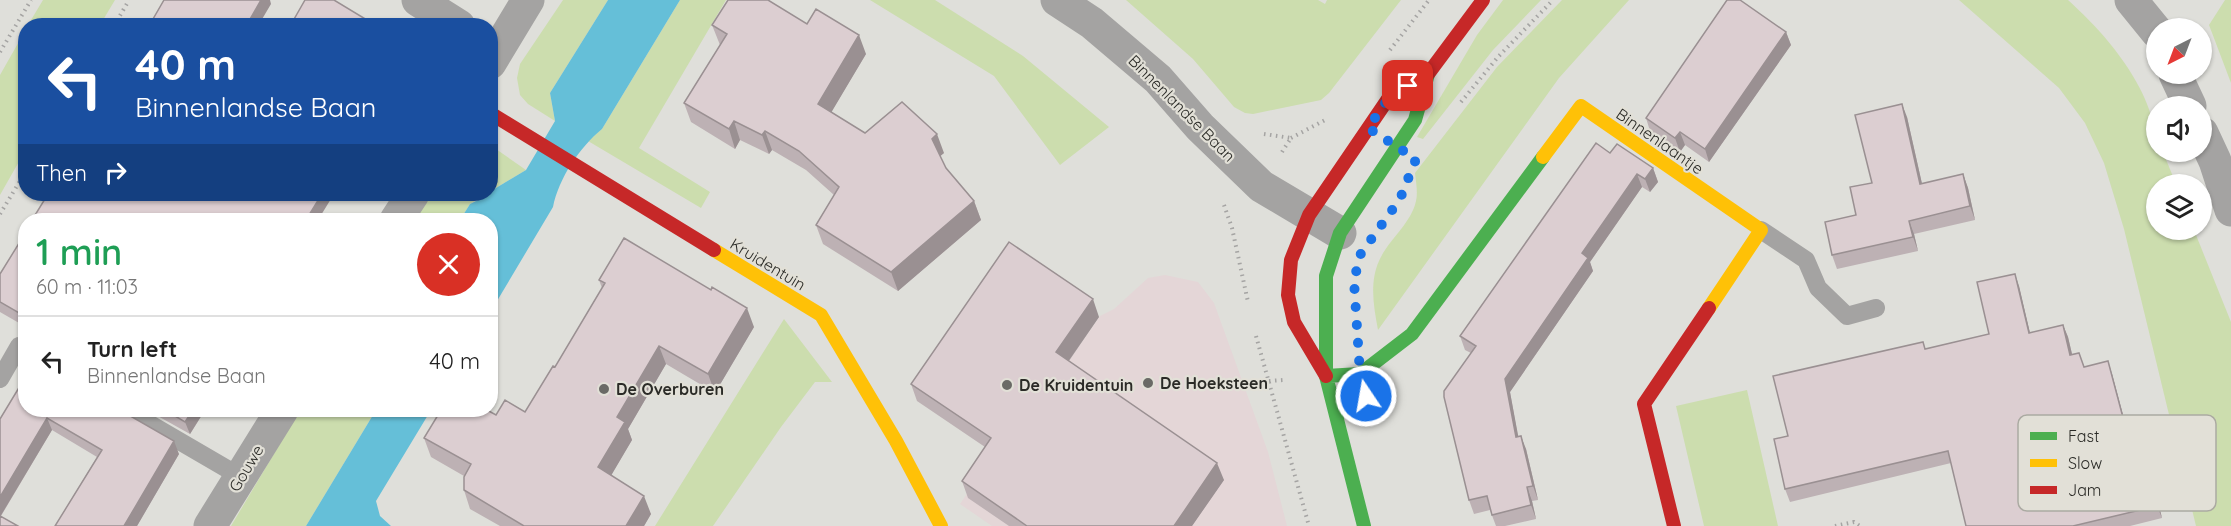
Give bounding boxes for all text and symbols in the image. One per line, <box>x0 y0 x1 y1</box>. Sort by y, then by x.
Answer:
north arrow <box>2146 18 2212 84</box>
map controls <box>2146 18 2212 240</box>
text: 40 m <box>135 38 236 91</box>
icon: left <box>36 42 114 120</box>
street label: Binnenlandse Baan <box>1124 50 1240 166</box>
pin <box>1382 60 1433 111</box>
icon: arrive <box>1391 69 1424 102</box>
text: Binnenlandse Baan <box>135 90 376 124</box>
button: sound <box>2146 96 2212 162</box>
street label: Binnenlaantje <box>1613 104 1707 178</box>
icon: right <box>99 156 132 189</box>
text: Then <box>36 159 87 187</box>
button: layers <box>2146 174 2212 240</box>
text: 1 min <box>36 229 122 274</box>
button: close <box>417 233 480 296</box>
street label: Kruidentuin <box>727 234 809 294</box>
text: 60 m · 11:03 <box>36 274 138 299</box>
text: Turn left <box>87 335 177 363</box>
icon: left <box>36 345 69 378</box>
text: 40 m <box>429 347 480 375</box>
text: Binnenlandse Baan <box>87 363 266 388</box>
position arrow <box>1334 364 1398 428</box>
place label: De Hoeksteen <box>1160 373 1268 393</box>
place label: De Kruidentuin <box>1019 375 1133 395</box>
marker: De Hoeksteen <box>1141 376 1155 390</box>
marker: De Kruidentuin <box>1000 378 1014 392</box>
place label: De Overburen <box>616 379 724 399</box>
marker: De Overburen <box>597 382 611 396</box>
legend <box>2018 415 2216 511</box>
text: Fast <box>2068 426 2099 446</box>
street label: Gouwe <box>224 441 268 495</box>
text: Slow <box>2068 453 2102 473</box>
text: Jam <box>2068 480 2101 500</box>

